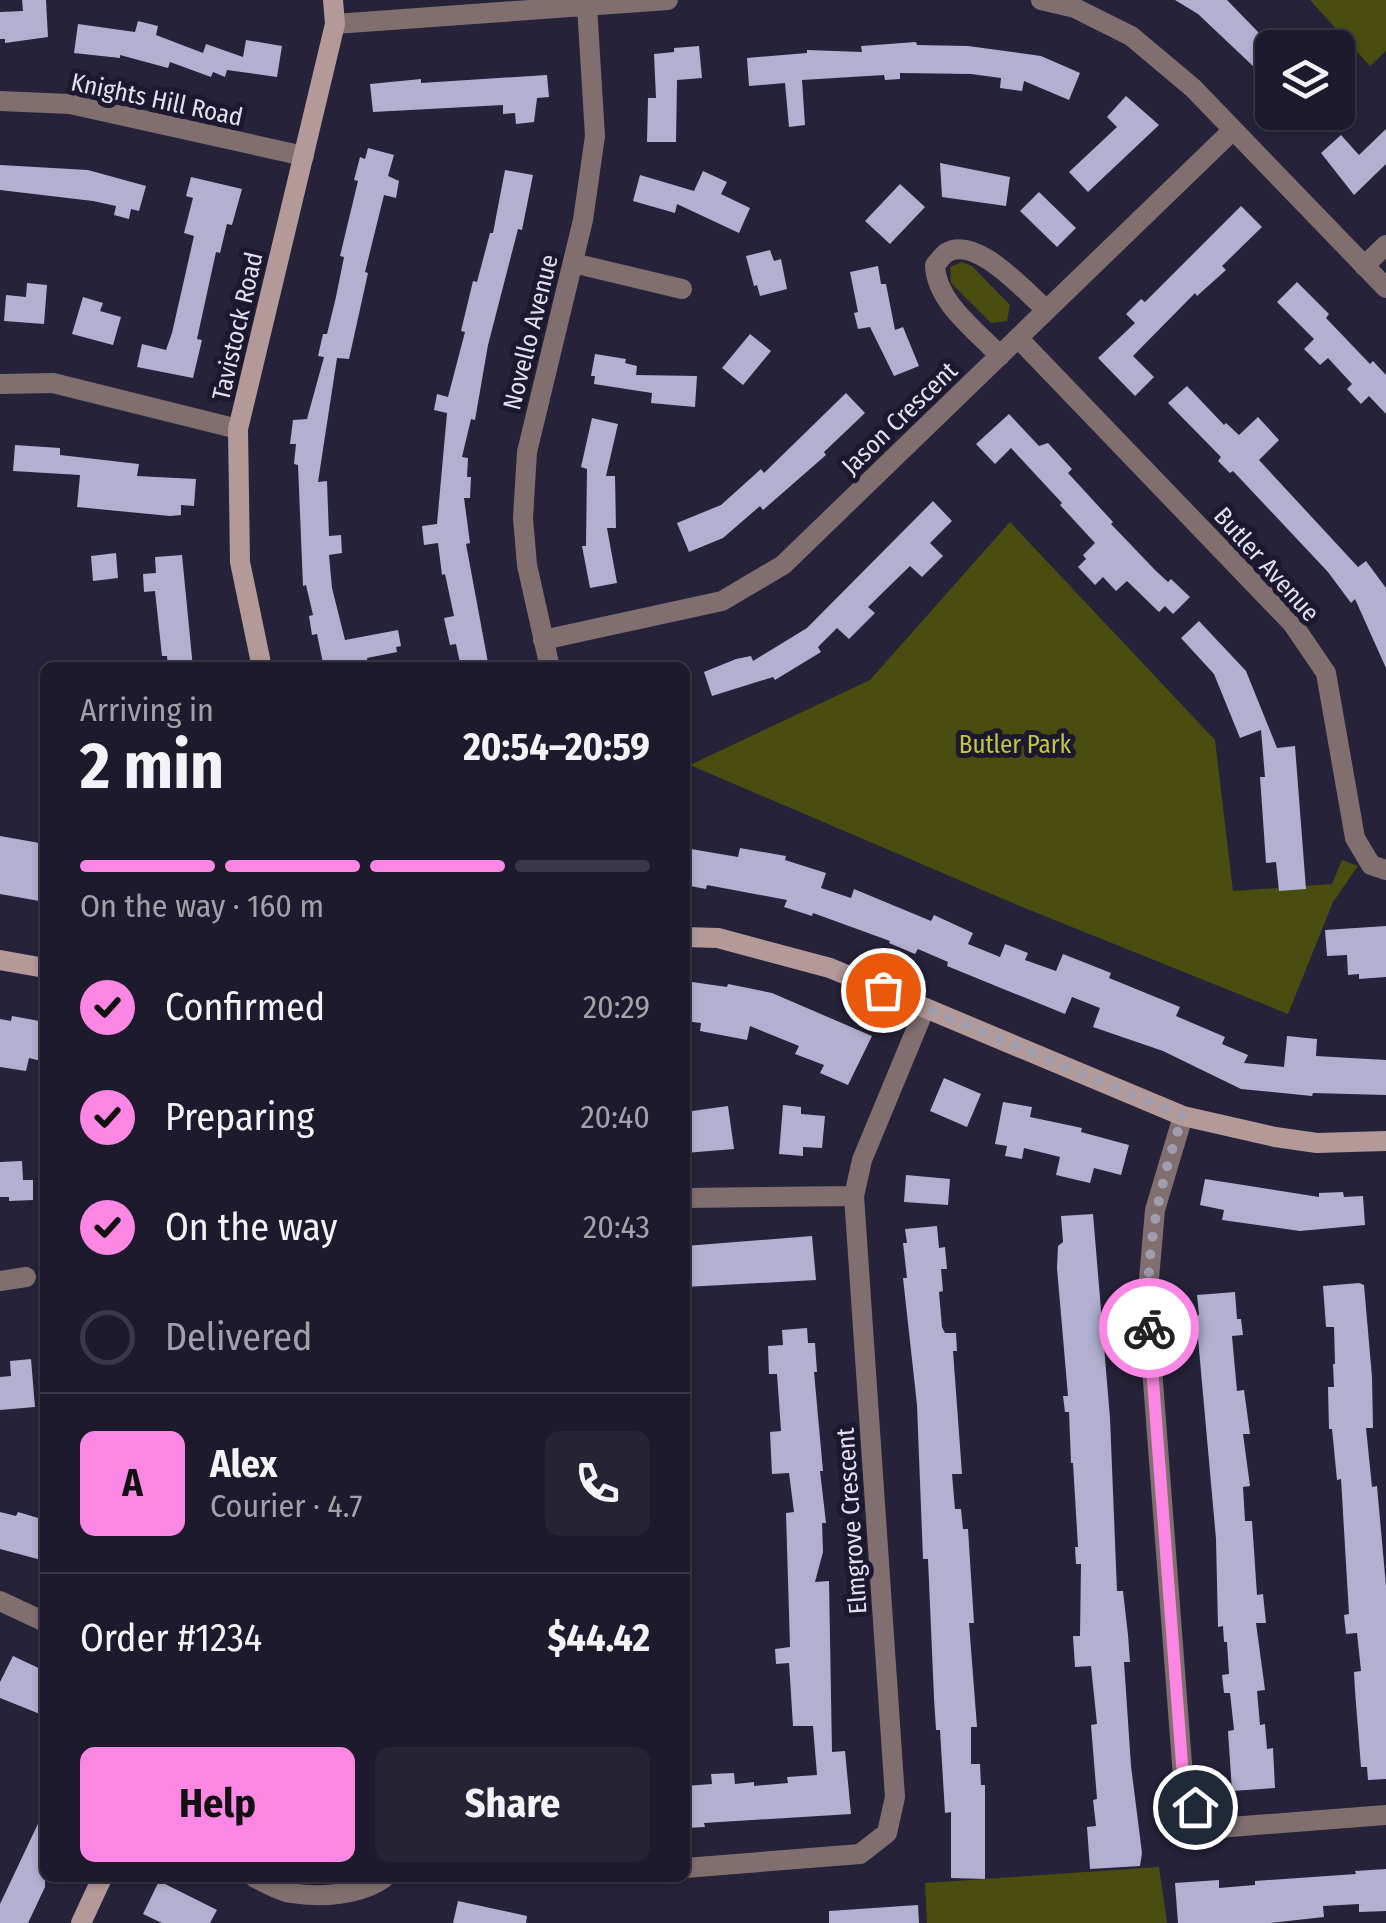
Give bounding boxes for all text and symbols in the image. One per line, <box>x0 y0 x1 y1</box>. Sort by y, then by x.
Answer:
map controls <box>1255 30 1355 130</box>
button: layers <box>1255 30 1355 130</box>
street label: Knights Hill Road <box>68 67 245 133</box>
street label: Tavistock Road <box>206 249 270 403</box>
street label: Novello Avenue <box>497 252 565 413</box>
street label: Jason Crescent <box>836 356 964 481</box>
street label: Butler Avenue <box>1207 501 1325 628</box>
text: Arriving in <box>80 691 214 729</box>
text: 20:54–20:59 <box>463 724 650 770</box>
text: 2 min <box>80 727 224 805</box>
park label: Butler Park <box>959 730 1072 760</box>
text: On the way · 160 m <box>80 887 324 925</box>
pin <box>841 948 926 1033</box>
icon: bag <box>856 963 911 1018</box>
icon: check <box>80 980 135 1035</box>
text: Confirmed <box>165 984 325 1030</box>
text: 20:29 <box>583 988 650 1026</box>
icon: check <box>80 1090 135 1145</box>
text: Preparing <box>165 1094 314 1140</box>
text: 20:40 <box>580 1098 650 1136</box>
icon: check <box>80 1200 135 1255</box>
text: On the way <box>165 1204 337 1250</box>
text: 20:43 <box>583 1208 650 1246</box>
courier <box>1099 1278 1199 1378</box>
icon: bike <box>1122 1301 1177 1356</box>
text: Delivered <box>165 1314 312 1360</box>
street label: Elmgrove Crescent <box>830 1426 873 1615</box>
button: phone <box>545 1431 650 1536</box>
text: Alex <box>210 1441 277 1487</box>
text: A <box>122 1460 143 1506</box>
text: Courier · 4.7 <box>210 1487 362 1525</box>
text: Order #1234 <box>80 1615 262 1661</box>
text: $44.42 <box>547 1615 650 1661</box>
button: Help <box>80 1747 355 1862</box>
button: Share <box>375 1747 650 1862</box>
pin <box>1153 1765 1238 1850</box>
icon: home <box>1168 1780 1223 1835</box>

